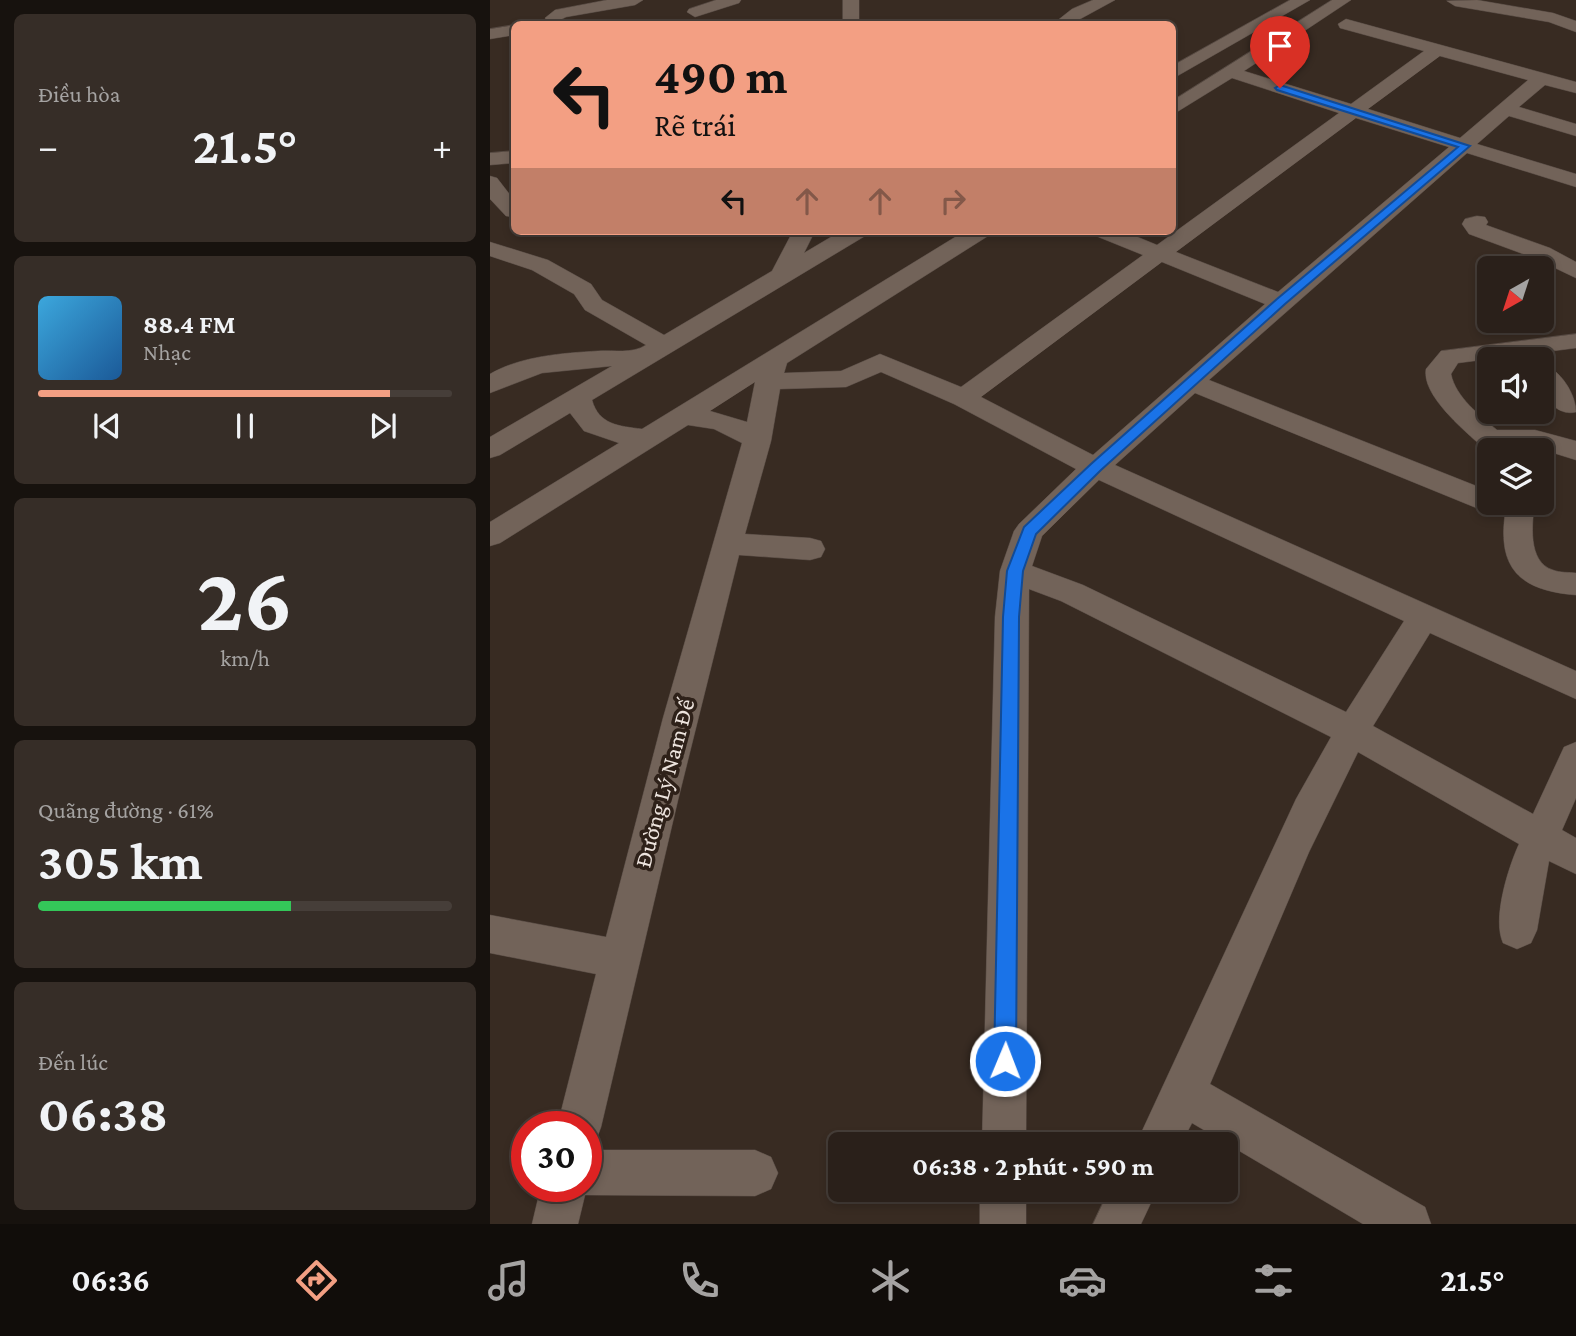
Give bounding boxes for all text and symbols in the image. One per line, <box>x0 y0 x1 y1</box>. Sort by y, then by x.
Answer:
pin <box>1250 16 1310 88</box>
icon: arrive <box>1261 27 1299 65</box>
icon: left <box>539 49 630 140</box>
text: 490 m <box>654 49 788 104</box>
text: Điều hòa <box>38 81 120 107</box>
text: Rẽ trái <box>654 107 736 143</box>
text: 21.5° <box>193 116 298 174</box>
text: − <box>38 125 58 167</box>
text: + <box>432 125 452 167</box>
icon: left <box>715 182 753 220</box>
icon: ahead <box>788 182 826 220</box>
icon: ahead <box>861 182 899 220</box>
icon: right <box>934 182 972 220</box>
north arrow <box>1477 256 1554 332</box>
map controls <box>1477 256 1554 515</box>
text: 88.4 FM <box>143 310 235 339</box>
text: Nhạc <box>143 339 191 365</box>
button: sound <box>1477 347 1554 424</box>
icon: previous <box>88 407 126 445</box>
icon: pause <box>226 407 264 445</box>
icon: next <box>364 407 402 445</box>
button: layers <box>1477 438 1554 515</box>
text: 26 <box>197 548 293 650</box>
text: km/h <box>220 645 270 671</box>
street label: Đường Lý Nam Đế <box>628 694 700 870</box>
text: Quãng đường · 61% <box>38 797 214 823</box>
text: 305 km <box>38 832 203 890</box>
position arrow <box>968 1024 1042 1098</box>
text: Đến lúc <box>38 1049 108 1075</box>
text: 06:38 <box>38 1084 168 1142</box>
speed limit sign: 30 <box>511 1111 602 1202</box>
text: 06:38 · 2 phút · 590 m <box>912 1152 1154 1181</box>
icon: directions <box>292 1256 341 1305</box>
icon: music <box>484 1256 533 1305</box>
icon: phone <box>675 1256 724 1305</box>
icon: climate <box>866 1256 915 1305</box>
icon: car <box>1058 1256 1107 1305</box>
icon: filters <box>1249 1256 1298 1305</box>
text: 06:36 <box>71 1262 150 1298</box>
text: 21.5° <box>1440 1262 1505 1298</box>

